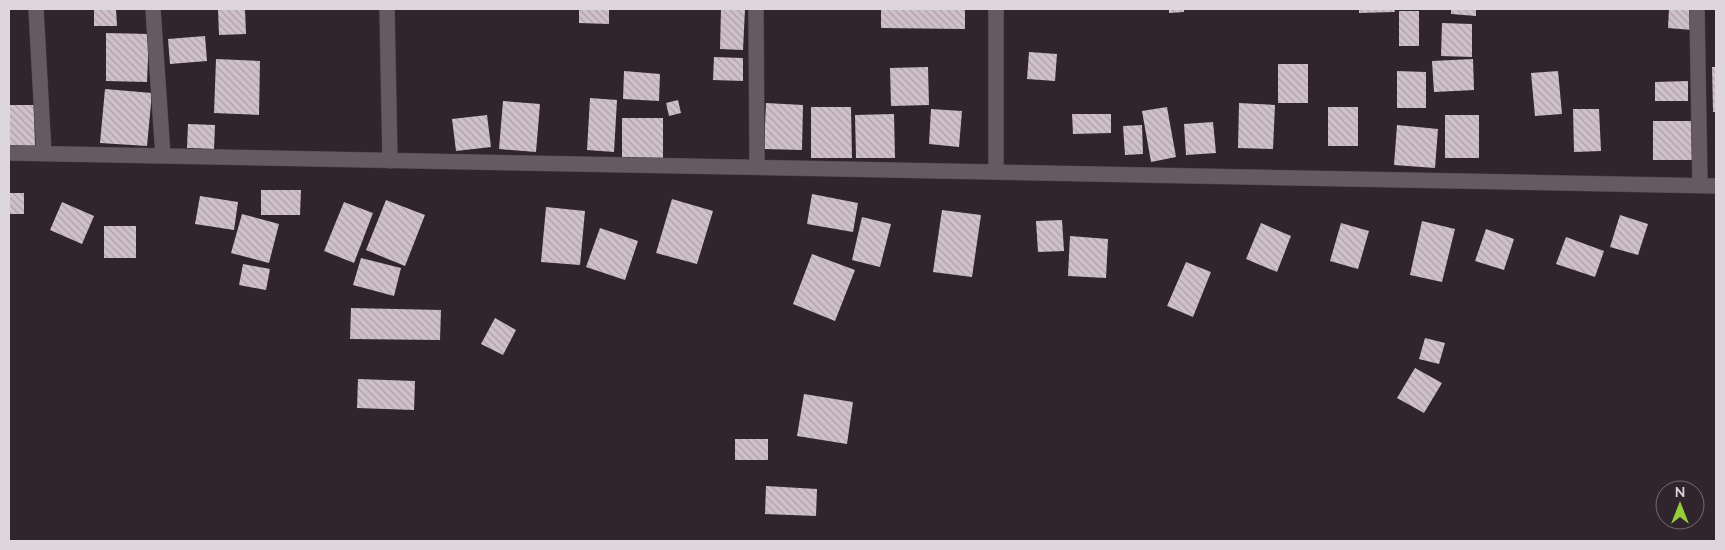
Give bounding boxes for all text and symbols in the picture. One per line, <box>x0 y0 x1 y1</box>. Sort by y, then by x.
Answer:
north arrow <box>1655 480 1705 530</box>
text: N <box>1675 483 1685 501</box>

